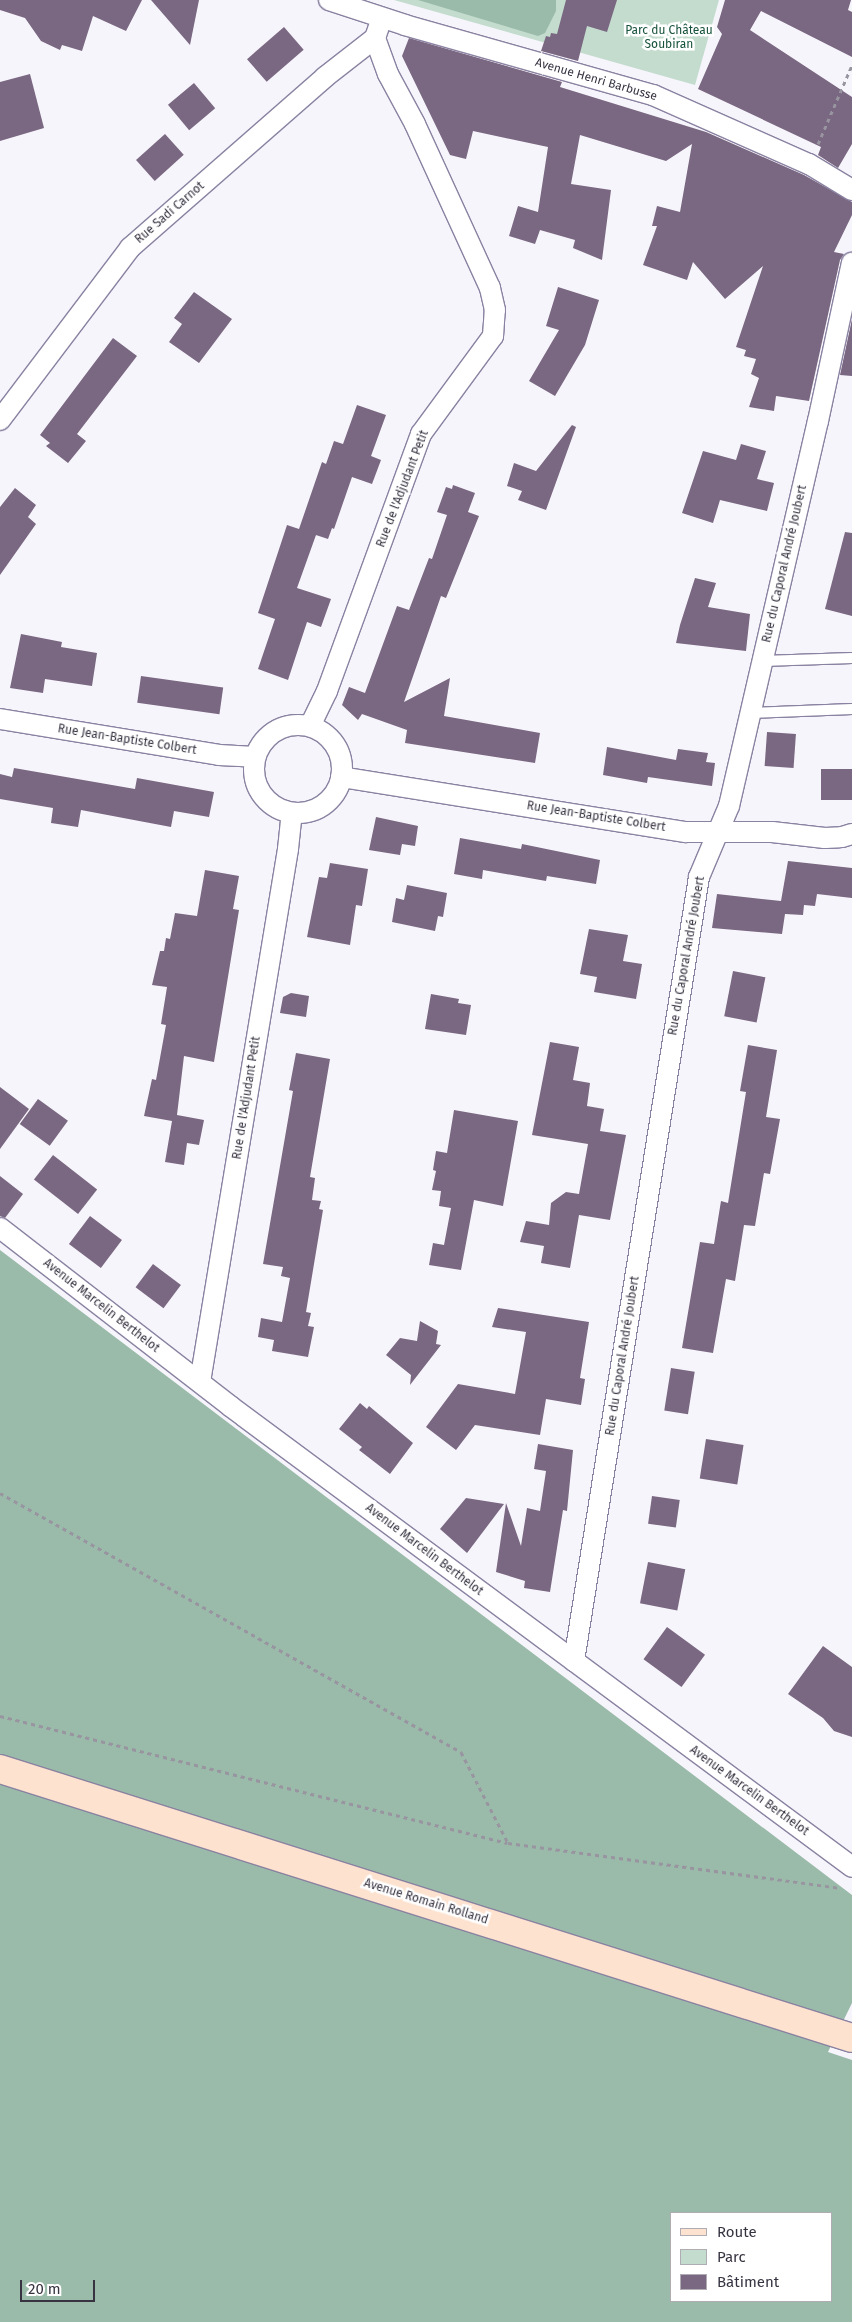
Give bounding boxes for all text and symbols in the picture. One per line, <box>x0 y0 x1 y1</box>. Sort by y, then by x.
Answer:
park label: Parc du Château Soubiran <box>625 24 713 52</box>
street label: Avenue Henri Barbusse <box>533 56 659 104</box>
street label: Rue Sadi Carnot <box>132 179 208 247</box>
street label: Rue de l'Adjudant Petit <box>374 428 432 550</box>
street label: Rue du Caporal André Joubert <box>760 484 810 644</box>
street label: Rue Jean-Baptiste Colbert <box>57 722 197 758</box>
street label: Rue Jean-Baptiste Colbert <box>526 799 666 835</box>
street label: Rue du Caporal André Joubert <box>666 875 708 1037</box>
street label: Rue de l'Adjudant Petit <box>230 1035 264 1161</box>
street label: Avenue Marcelin Berthelot <box>40 1256 162 1356</box>
street label: Rue du Caporal André Joubert <box>603 1275 643 1437</box>
street label: Avenue Marcelin Berthelot <box>362 1501 486 1599</box>
street label: Avenue Marcelin Berthelot <box>687 1743 811 1839</box>
street label: Avenue Romain Rolland <box>362 1876 490 1928</box>
legend <box>670 2212 832 2302</box>
text: Route <box>717 2223 757 2241</box>
text: Parc <box>717 2248 746 2266</box>
scale bar <box>22 2270 98 2302</box>
text: Bâtiment <box>717 2273 779 2291</box>
text: 20 m <box>28 2280 61 2298</box>

